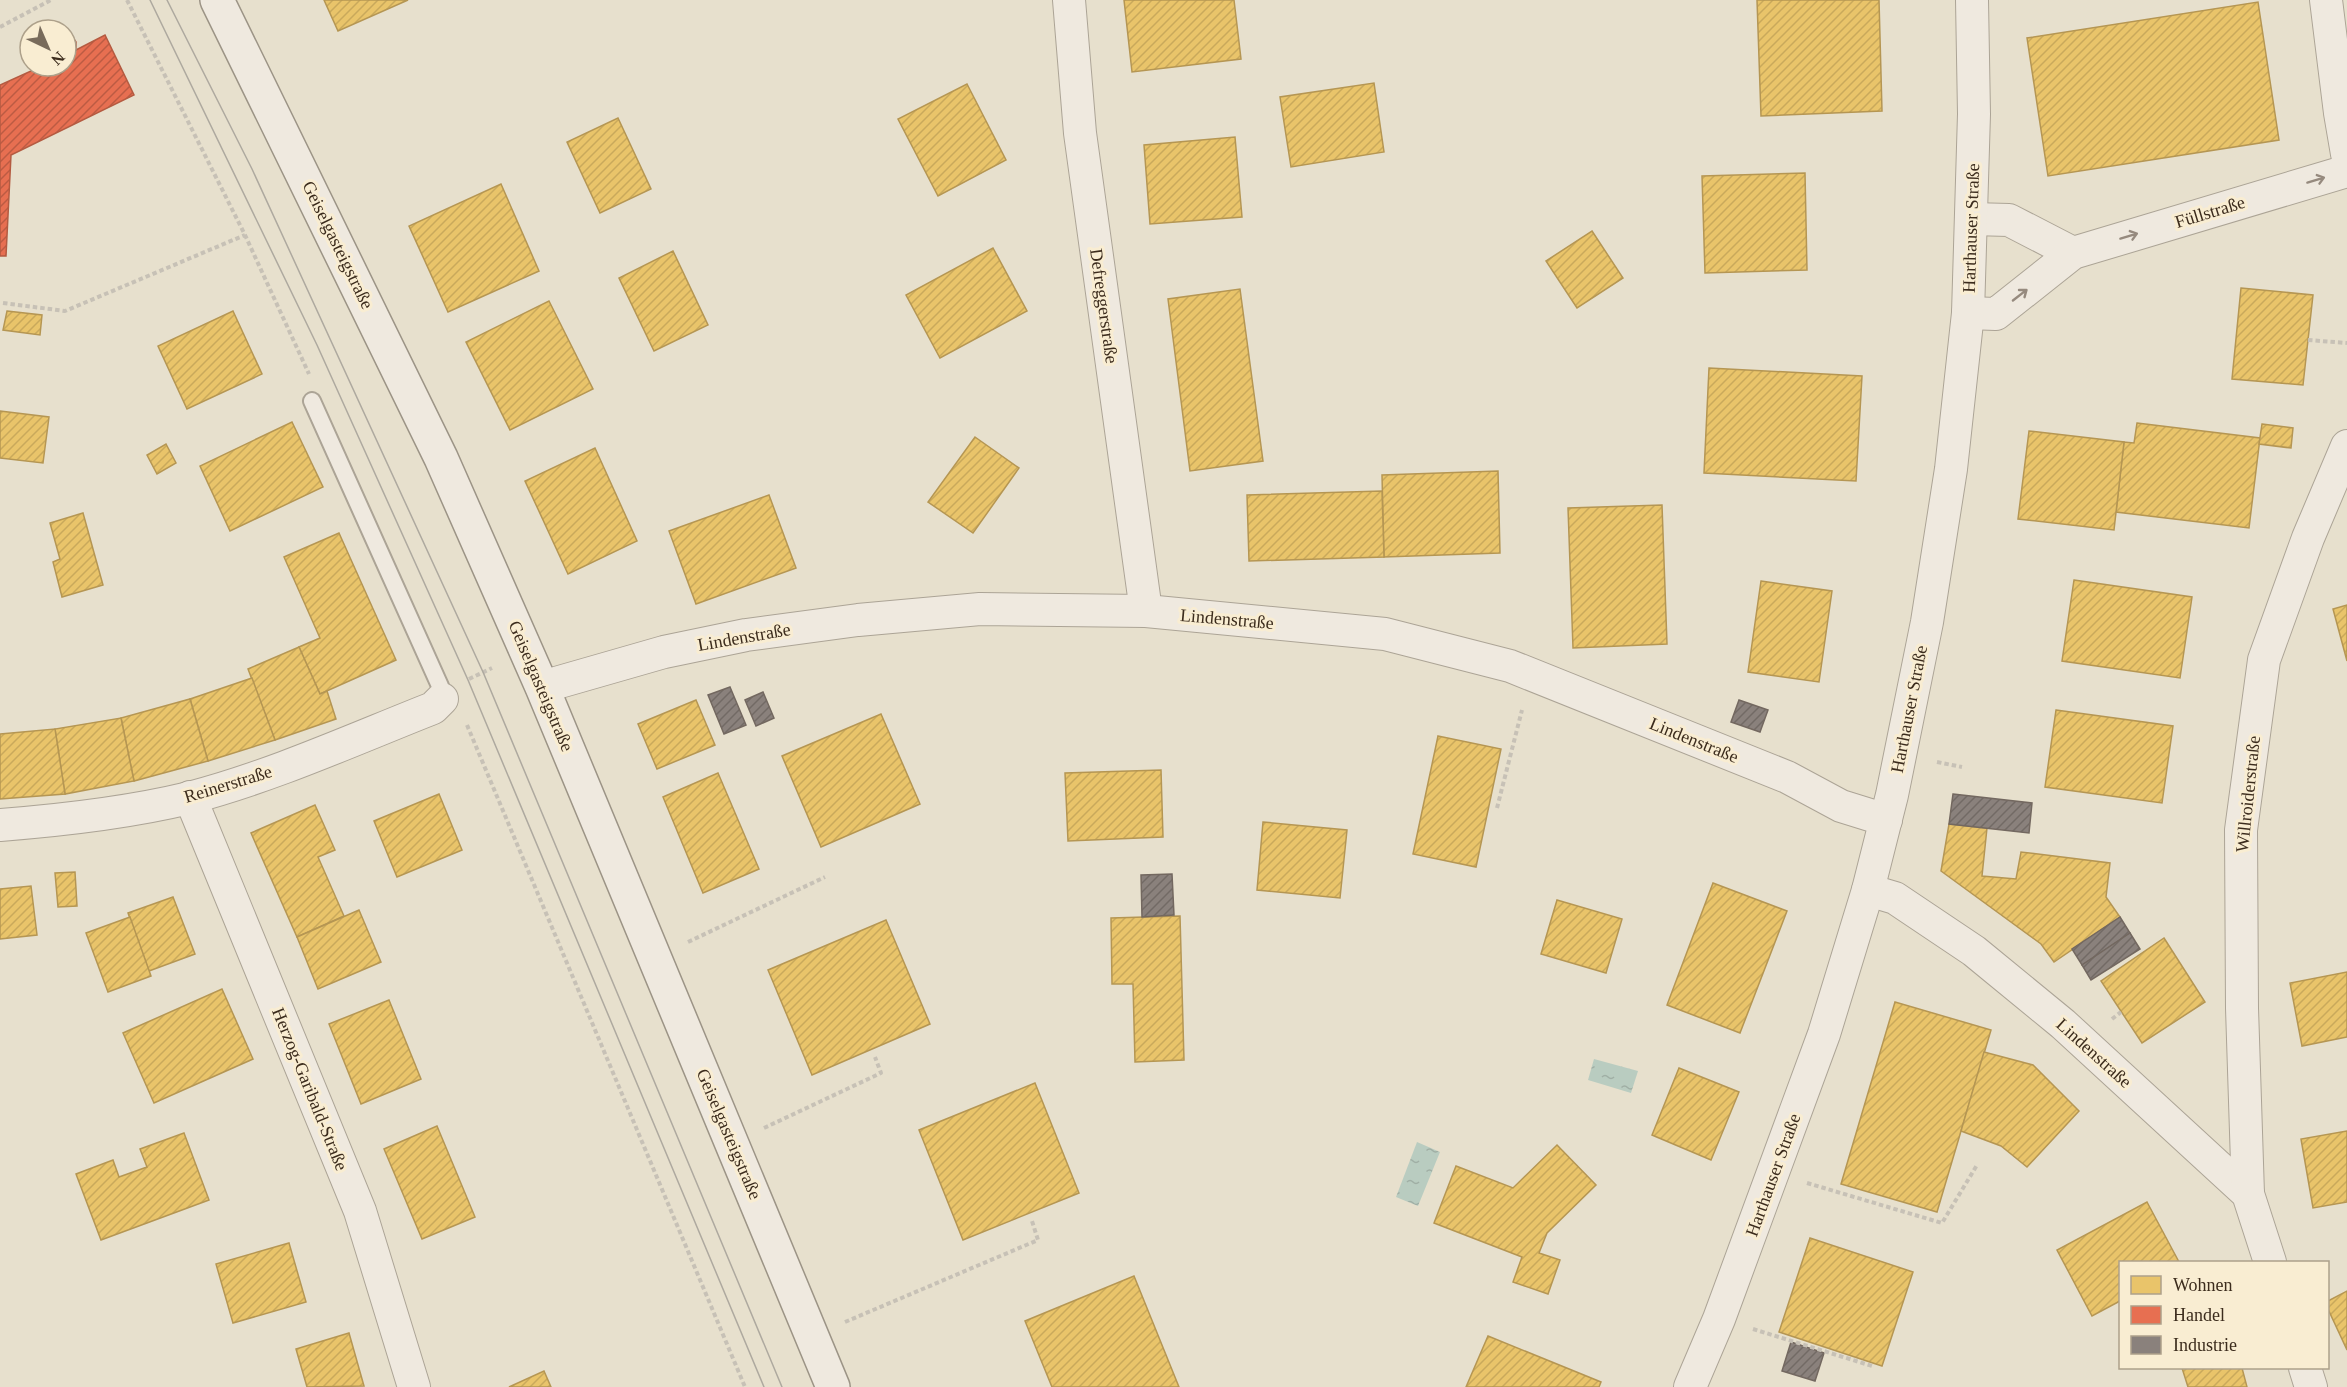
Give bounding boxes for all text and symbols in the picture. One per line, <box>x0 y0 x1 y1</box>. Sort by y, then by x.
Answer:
north arrow <box>18 18 78 78</box>
text: N <box>48 48 68 69</box>
street label: Harthauser Straße <box>1959 163 1983 293</box>
one-way arrow <box>2306 174 2325 185</box>
street label: Geiselgasteigstraße <box>298 178 378 312</box>
street label: Füllstraße <box>2173 192 2247 232</box>
one-way arrow <box>2119 230 2138 241</box>
street label: Defreggerstraße <box>1086 247 1122 365</box>
one-way arrow <box>2012 288 2028 301</box>
street label: Lindenstraße <box>1179 605 1275 633</box>
street label: Geiselgasteigstraße <box>504 618 578 754</box>
street label: Lindenstraße <box>696 619 792 655</box>
street label: Harthauser Straße <box>1887 644 1931 774</box>
street label: Lindenstraße <box>1647 713 1741 767</box>
street label: Willroiderstraße <box>2232 735 2264 853</box>
street label: Reinerstraße <box>182 761 274 807</box>
street label: Herzog-Garibald-Straße <box>268 1005 352 1173</box>
street label: Lindenstraße <box>2052 1014 2136 1092</box>
street label: Geiselgasteigstraße <box>692 1066 766 1202</box>
street label: Harthauser Straße <box>1741 1111 1805 1239</box>
legend <box>2119 1261 2329 1369</box>
text: Wohnen <box>2173 1275 2233 1295</box>
text: Handel <box>2173 1305 2225 1325</box>
text: Industrie <box>2173 1335 2237 1355</box>

